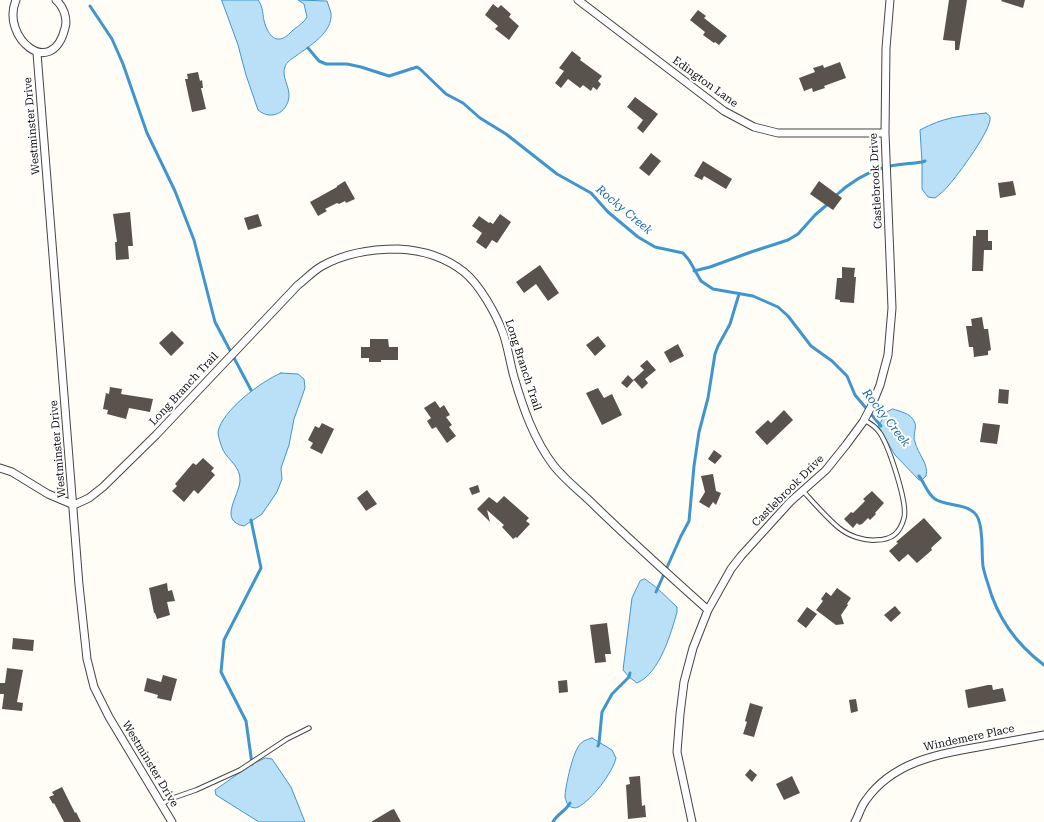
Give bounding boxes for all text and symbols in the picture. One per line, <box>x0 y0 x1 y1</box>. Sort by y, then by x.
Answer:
street label: Edington Lane <box>670 54 740 110</box>
street label: Westminster Drive <box>21 77 43 175</box>
street label: Castlebrook Drive <box>867 133 885 229</box>
water label: Rocky Creek <box>593 182 655 238</box>
street label: Long Branch Trail <box>502 318 544 412</box>
street label: Long Branch Trail <box>147 350 221 428</box>
water label: Rocky Creek <box>859 386 913 450</box>
street label: Westminster Drive <box>47 400 69 498</box>
street label: Castlebrook Drive <box>749 452 827 530</box>
street label: Westminster Drive <box>119 719 181 809</box>
street label: Windemere Place <box>922 722 1016 754</box>

